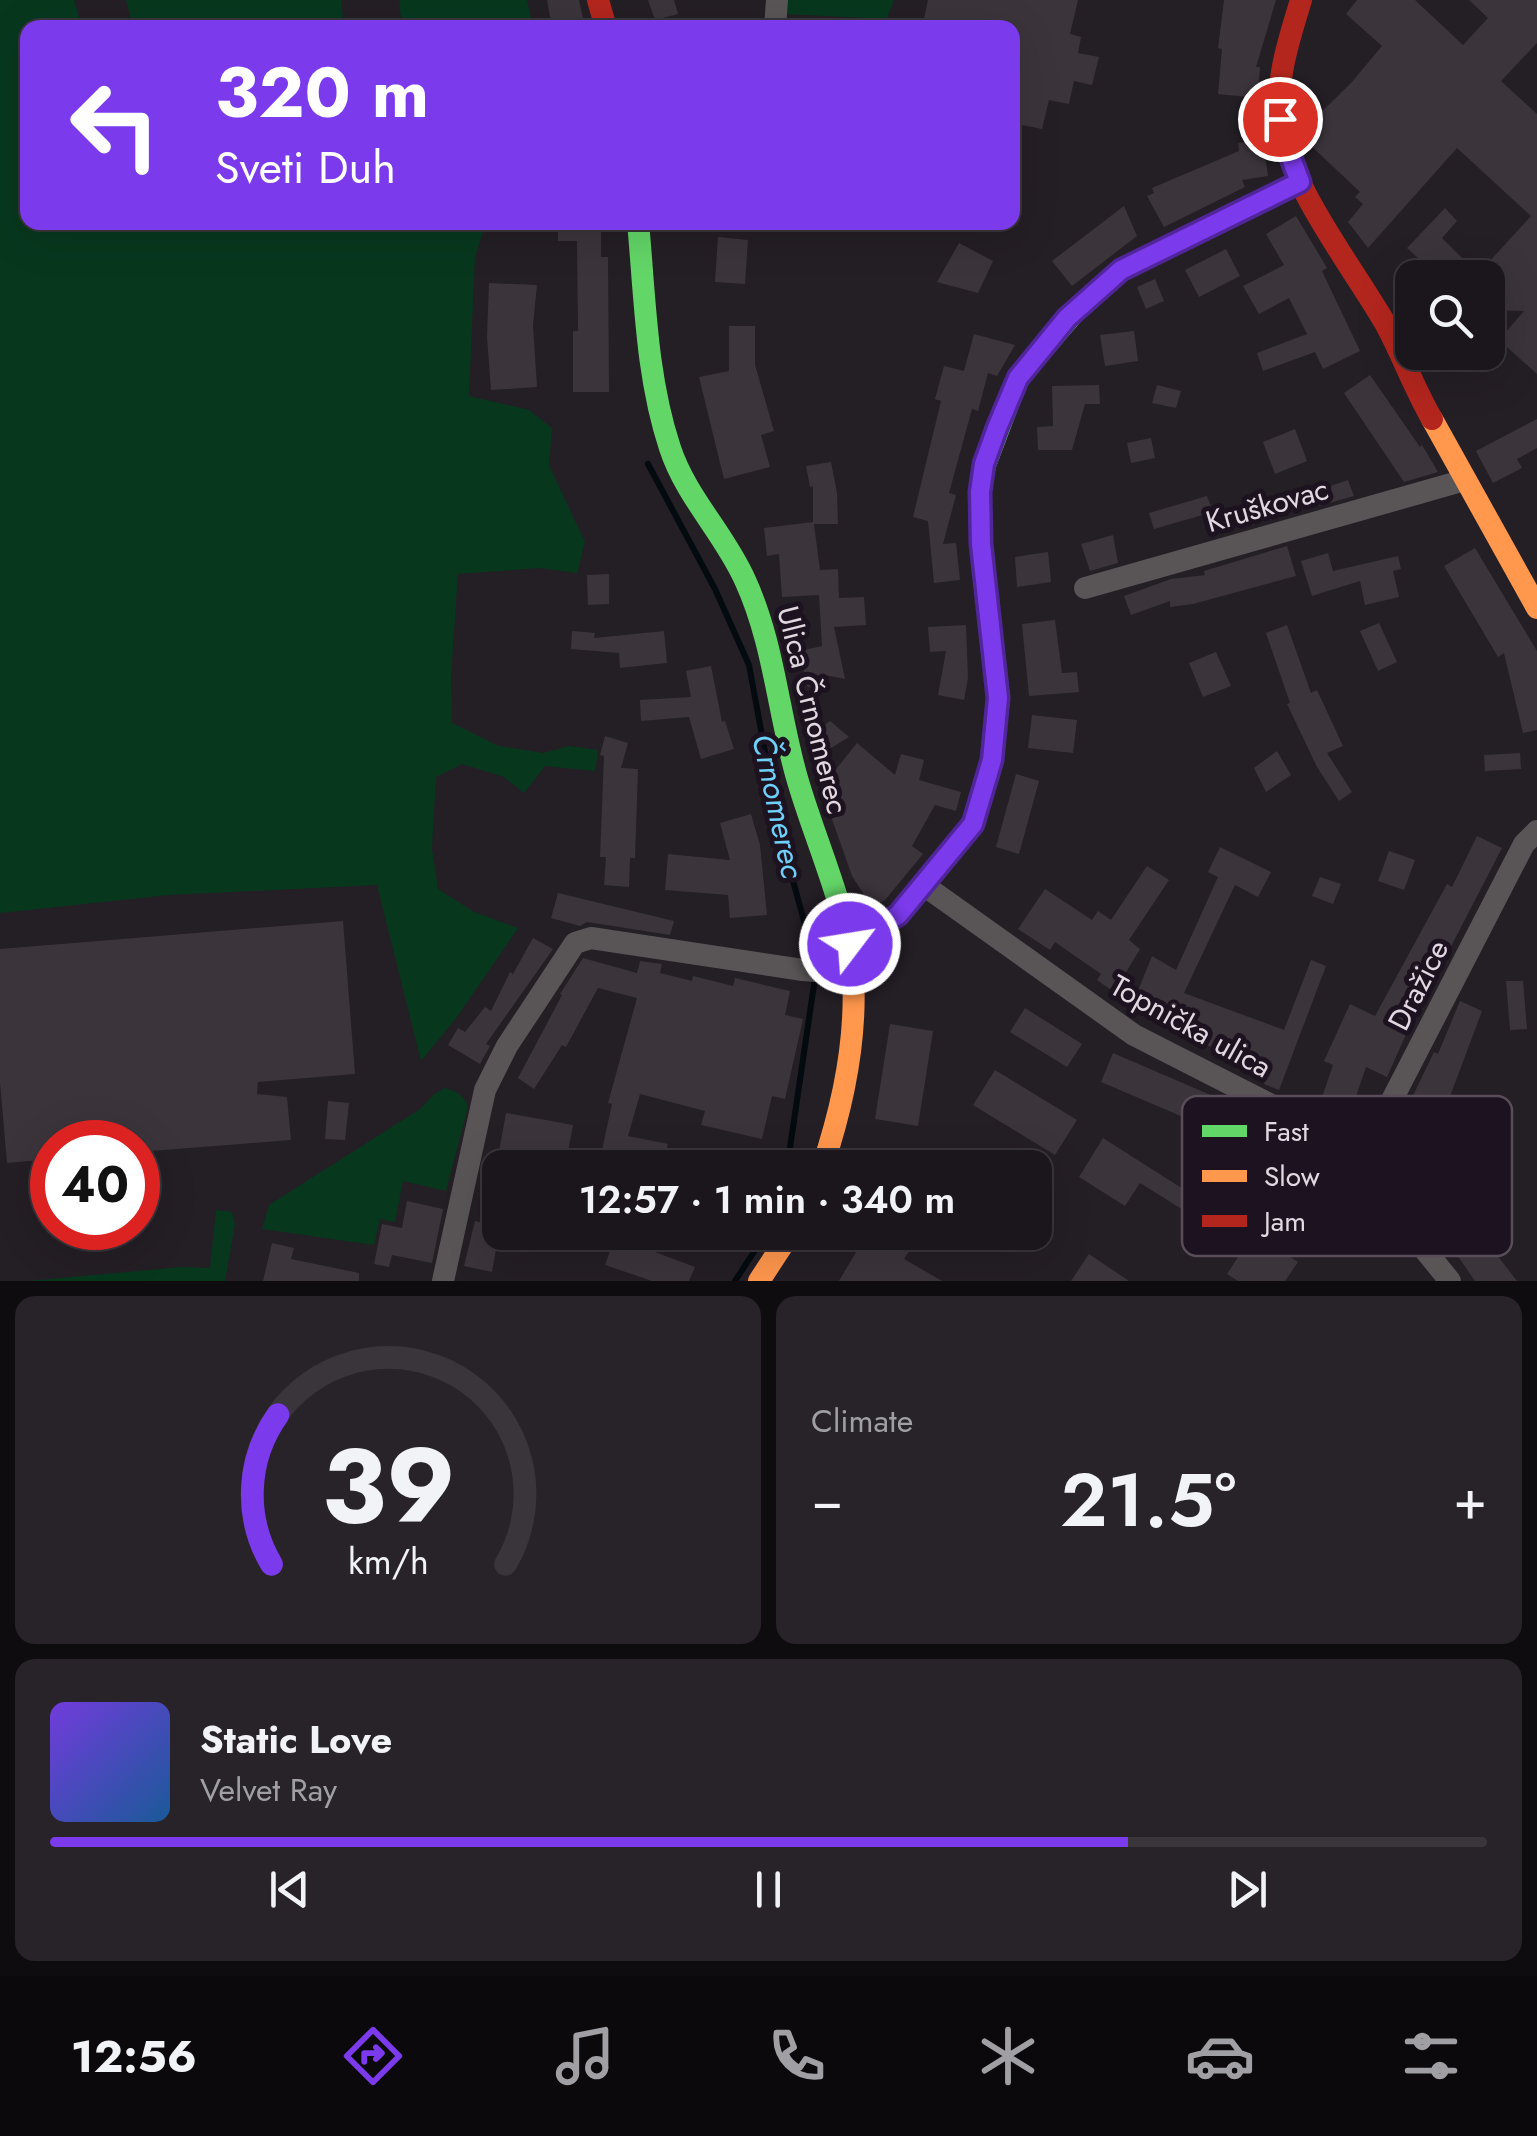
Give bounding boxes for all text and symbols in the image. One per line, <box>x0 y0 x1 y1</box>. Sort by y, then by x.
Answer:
text: 320 m <box>215 42 429 143</box>
icon: left <box>50 60 180 190</box>
pin <box>1238 77 1323 162</box>
icon: arrive <box>1253 92 1308 147</box>
text: Sveti Duh <box>215 135 396 200</box>
map controls <box>1395 260 1505 370</box>
button: search <box>1395 260 1505 370</box>
street label: Kruškovac <box>1201 467 1333 543</box>
street label: Ulica Črnomerec <box>770 602 856 818</box>
water label: Črnomerec <box>744 730 812 882</box>
position arrow <box>798 892 902 996</box>
street label: Dražice <box>1377 932 1459 1038</box>
street label: Topnička ulica <box>1103 964 1279 1088</box>
legend <box>1182 1096 1512 1256</box>
text: Fast <box>1264 1111 1309 1152</box>
speed limit sign: 40 <box>30 1120 160 1250</box>
text: Slow <box>1264 1156 1320 1197</box>
text: 12:57 · 1 min · 340 m <box>579 1172 955 1227</box>
text: Jam <box>1260 1201 1306 1242</box>
text: Climate <box>811 1398 913 1444</box>
text: 39 <box>321 1411 455 1561</box>
text: 21.5° <box>1060 1446 1236 1554</box>
text: − <box>811 1460 843 1540</box>
text: + <box>1453 1460 1487 1540</box>
text: km/h <box>348 1536 428 1587</box>
text: Static Love <box>200 1712 392 1767</box>
text: Velvet Ray <box>200 1767 337 1813</box>
icon: previous <box>262 1862 317 1917</box>
icon: pause <box>741 1862 796 1917</box>
icon: next <box>1220 1862 1275 1917</box>
icon: directions <box>338 2021 408 2091</box>
icon: music <box>550 2021 620 2091</box>
icon: phone <box>762 2021 832 2091</box>
icon: climate <box>973 2021 1043 2091</box>
icon: car <box>1185 2021 1255 2091</box>
icon: filters <box>1396 2021 1466 2091</box>
text: 12:56 <box>71 2024 197 2089</box>

